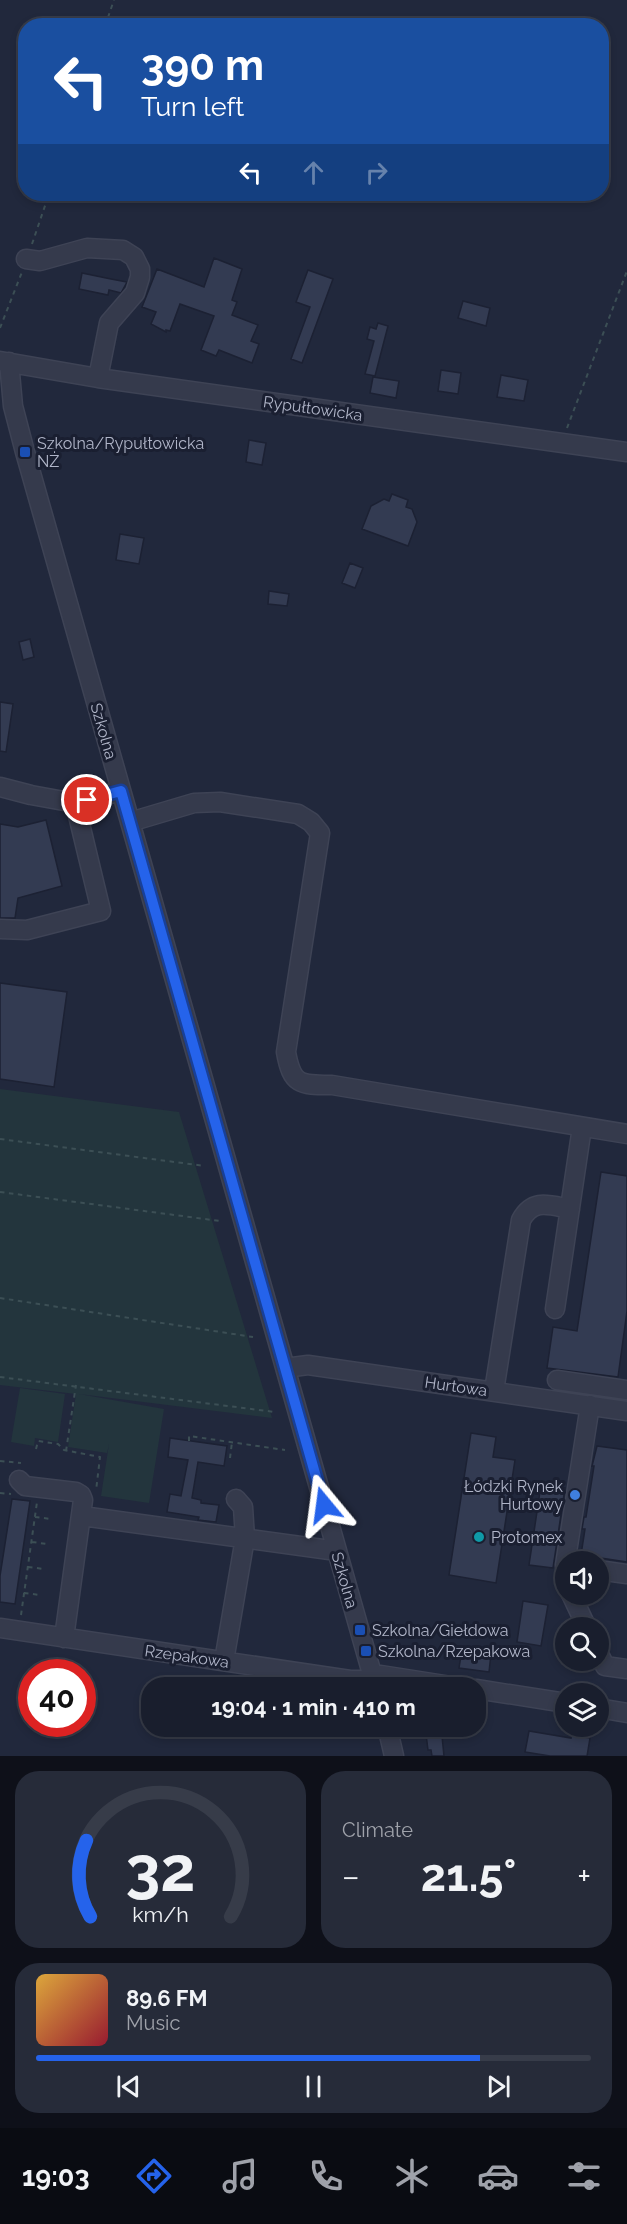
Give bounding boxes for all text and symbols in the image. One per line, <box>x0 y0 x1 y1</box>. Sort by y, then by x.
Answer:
text: 390 m <box>141 41 264 90</box>
icon: left <box>42 42 120 120</box>
text: Turn left <box>141 91 244 122</box>
icon: left <box>234 156 267 189</box>
icon: ahead <box>297 156 330 189</box>
icon: right <box>360 156 393 189</box>
street label: Rypułtowicka <box>262 392 364 425</box>
place label: Szkolna/Rypułtowicka NŻ <box>37 434 204 471</box>
marker: Szkolna/Rypułtowicka NŻ <box>18 445 32 459</box>
street label: Szkolna <box>86 701 121 761</box>
pin <box>61 774 112 825</box>
icon: arrive <box>70 783 103 816</box>
street label: Hurtowa <box>423 1373 488 1400</box>
position arrow <box>292 1473 356 1537</box>
place label: Łódzki Rynek Hurtowy <box>464 1477 564 1514</box>
marker: Łódzki Rynek Hurtowy <box>568 1488 582 1502</box>
place label: Protomex <box>491 1528 562 1547</box>
marker: Protomex <box>472 1530 486 1544</box>
street label: Szkolna <box>327 1550 362 1610</box>
map controls <box>555 1551 609 1737</box>
button: sound <box>555 1551 609 1605</box>
button: search <box>555 1617 609 1671</box>
place label: Szkolna/Giełdowa <box>372 1621 509 1640</box>
marker: Szkolna/Giełdowa <box>353 1623 367 1637</box>
street label: Rzepakowa <box>144 1641 230 1672</box>
place label: Szkolna/Rzepakowa <box>378 1642 530 1661</box>
marker: Szkolna/Rzepakowa <box>359 1644 373 1658</box>
speed limit sign: 40 <box>18 1659 96 1737</box>
button: layers <box>555 1683 609 1737</box>
text: 19:04 · 1 min · 410 m <box>211 1694 416 1720</box>
text: Climate <box>342 1818 413 1842</box>
text: 32 <box>125 1832 196 1906</box>
text: 21.5° <box>421 1849 516 1902</box>
text: − <box>342 1857 360 1896</box>
text: + <box>577 1857 591 1896</box>
text: km/h <box>132 1902 189 1927</box>
text: 89.6 FM <box>126 1985 208 2011</box>
text: Music <box>126 2011 180 2035</box>
icon: previous <box>112 2070 145 2103</box>
icon: pause <box>297 2070 330 2103</box>
icon: next <box>482 2070 515 2103</box>
icon: directions <box>133 2155 175 2197</box>
icon: music <box>219 2155 261 2197</box>
icon: phone <box>305 2155 347 2197</box>
icon: climate <box>391 2155 433 2197</box>
icon: car <box>477 2155 519 2197</box>
icon: filters <box>563 2155 605 2197</box>
text: 19:03 <box>22 2161 90 2192</box>

